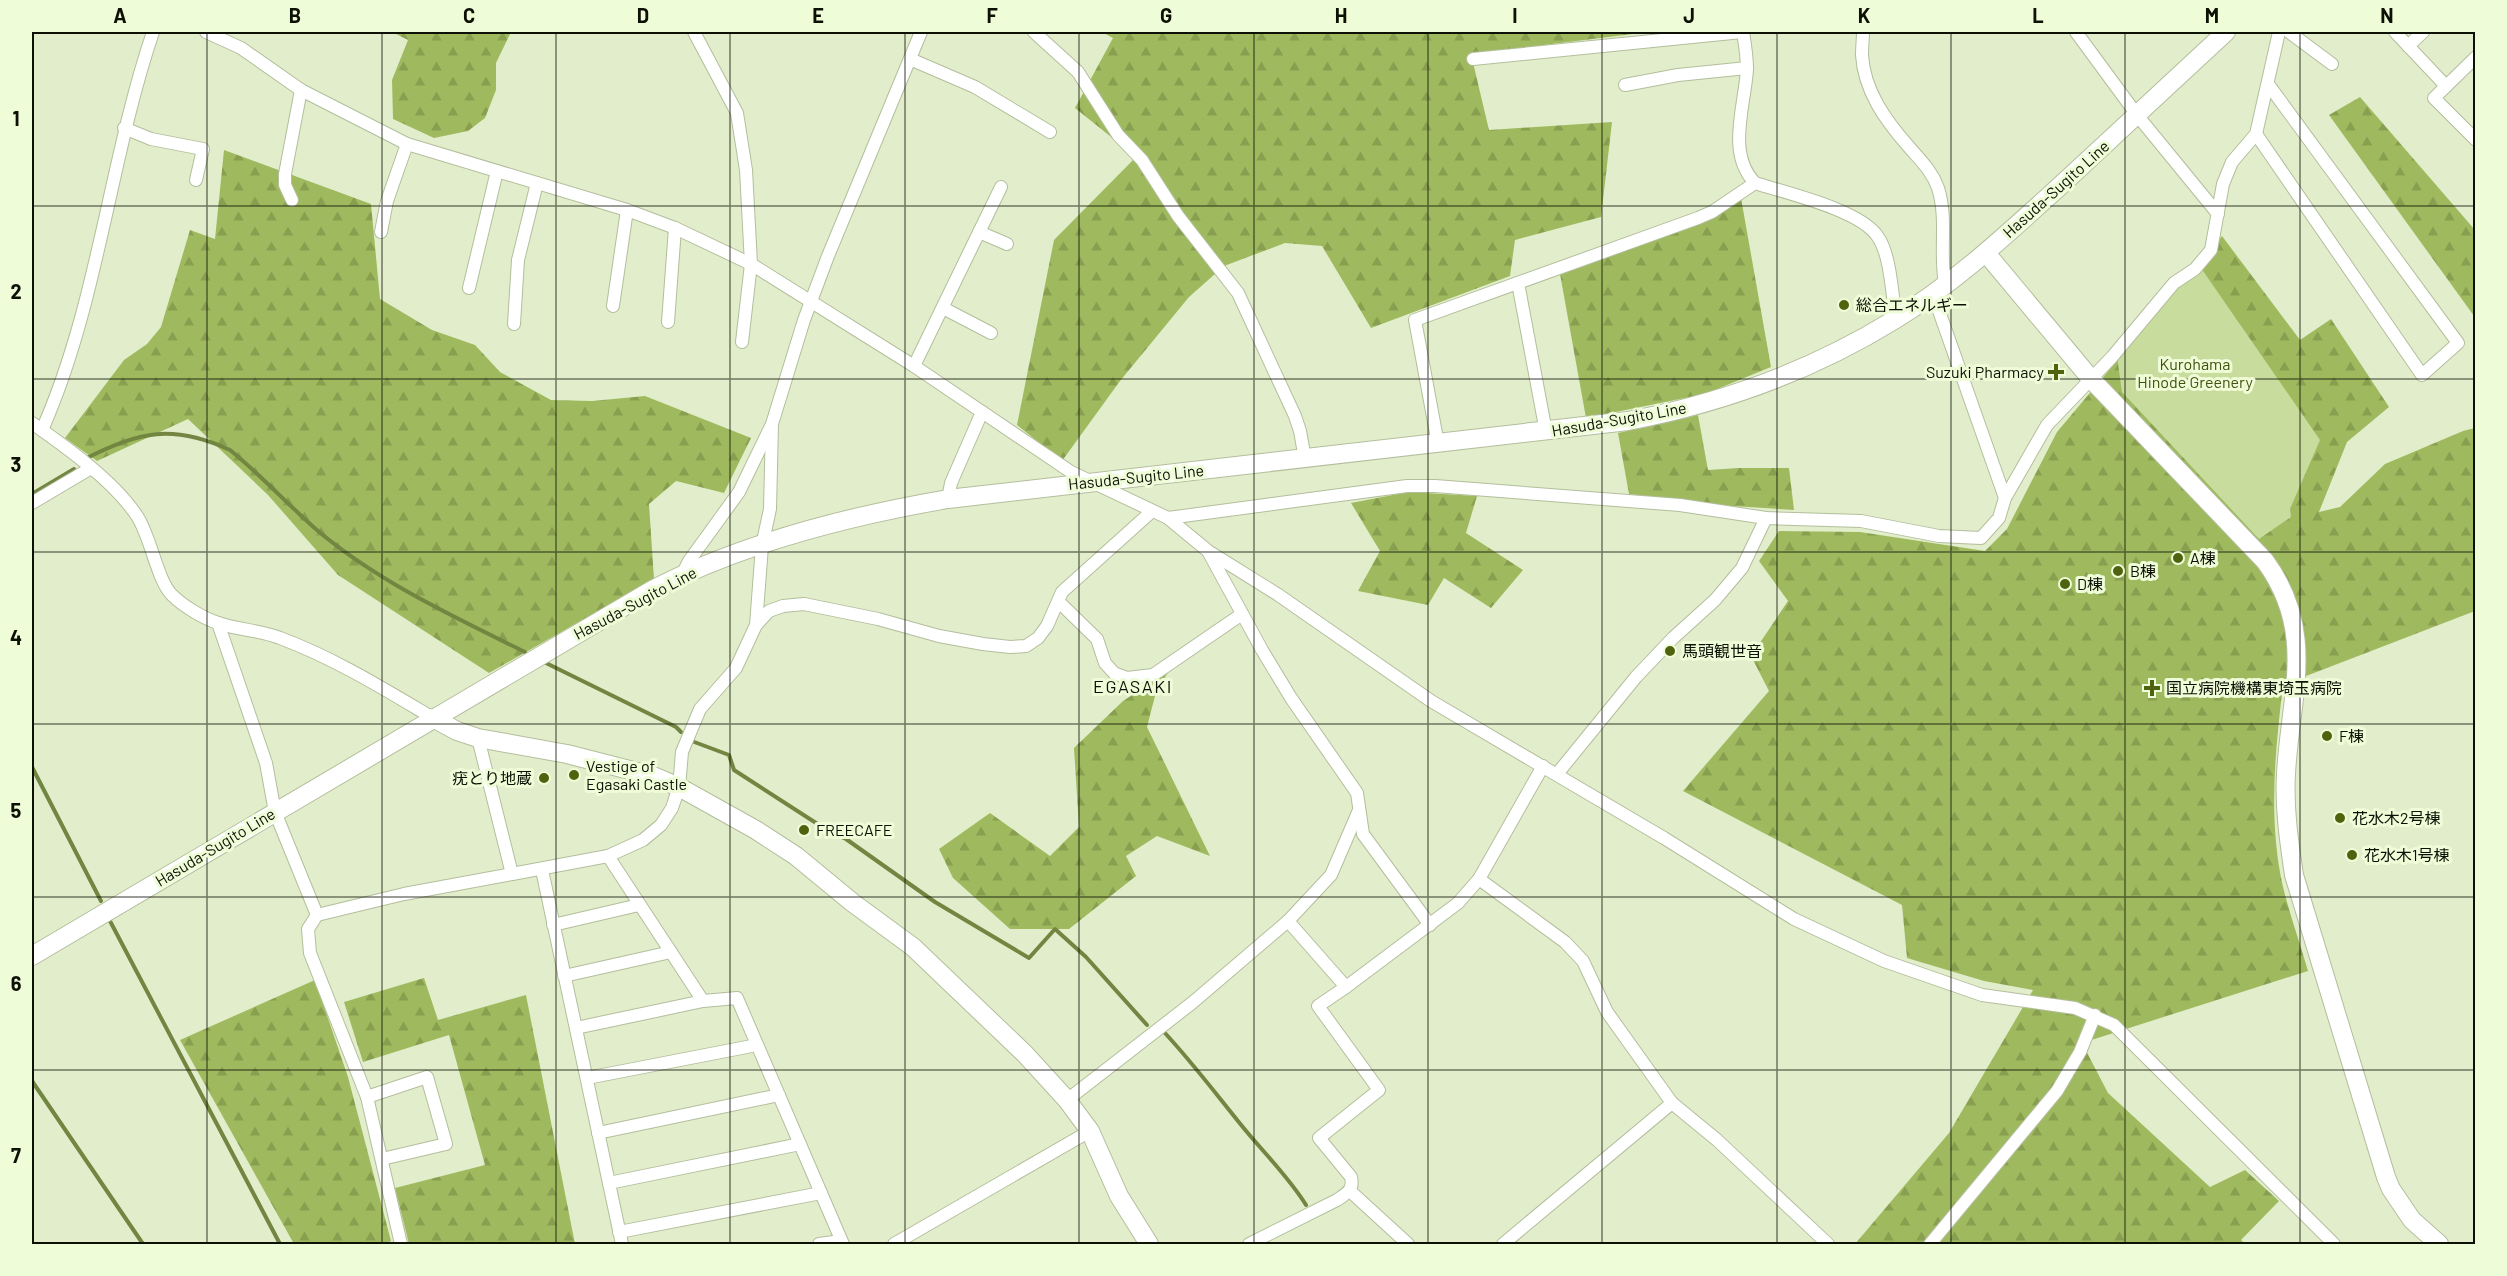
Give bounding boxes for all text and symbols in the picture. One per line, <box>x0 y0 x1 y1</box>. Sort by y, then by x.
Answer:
text: A <box>113 3 127 27</box>
text: B <box>289 3 301 27</box>
text: C <box>463 3 475 27</box>
text: D <box>637 3 649 27</box>
text: E <box>812 3 824 27</box>
text: F <box>986 3 998 27</box>
text: G <box>1160 3 1172 27</box>
text: H <box>1335 3 1347 27</box>
text: I <box>1512 3 1518 27</box>
text: J <box>1683 3 1695 27</box>
text: K <box>1858 3 1871 27</box>
text: L <box>2032 3 2044 27</box>
text: M <box>2205 3 2219 27</box>
text: N <box>2380 3 2394 27</box>
text: 1 <box>12 106 20 130</box>
street label: Hasuda-Sugito Line <box>1999 136 2113 241</box>
text: 2 <box>10 279 22 303</box>
place label: 総合エネルギー <box>1856 295 1968 314</box>
marker: 総合エネルギー <box>1837 298 1851 312</box>
park label: Kurohama Hinode Greenery <box>2137 354 2253 391</box>
place label: Suzuki Pharmacy <box>1926 362 2045 381</box>
marker: Suzuki Pharmacy <box>2049 365 2063 379</box>
street label: Hasuda-Sugito Line <box>1550 397 1688 440</box>
text: 3 <box>11 452 21 476</box>
street label: Hasuda-Sugito Line <box>1067 460 1205 493</box>
place label: A棟 <box>2190 548 2216 567</box>
marker: A棟 <box>2171 551 2185 565</box>
place label: B棟 <box>2130 561 2156 580</box>
street label: Hasuda-Sugito Line <box>570 562 699 643</box>
marker: B棟 <box>2111 564 2125 578</box>
place label: D棟 <box>2077 574 2103 593</box>
marker: D棟 <box>2058 577 2072 591</box>
text: 4 <box>10 625 22 649</box>
place label: 馬頭観世音 <box>1682 641 1762 660</box>
marker: 馬頭観世音 <box>1663 644 1677 658</box>
district label: EGASAKI <box>1093 675 1173 697</box>
place label: 国立病院機構東埼玉病院 <box>2166 678 2342 697</box>
marker: 国立病院機構東埼玉病院 <box>2143 679 2161 697</box>
place label: F棟 <box>2339 726 2364 745</box>
marker: F棟 <box>2320 729 2334 743</box>
place label: Vestige of Egasaki Castle <box>586 756 687 793</box>
place label: 疣とり地蔵 <box>452 768 532 787</box>
marker: Vestige of Egasaki Castle <box>567 768 581 782</box>
marker: 疣とり地蔵 <box>537 771 551 785</box>
text: 5 <box>11 798 22 822</box>
street label: Hasuda-Sugito Line <box>151 803 278 890</box>
place label: 花水木2号棟 <box>2352 808 2441 827</box>
marker: 花水木2号棟 <box>2333 811 2347 825</box>
place label: FREECAFE <box>816 820 892 839</box>
marker: FREECAFE <box>797 823 811 837</box>
place label: 花水木1号棟 <box>2364 845 2450 864</box>
marker: 花水木1号棟 <box>2345 848 2359 862</box>
text: 6 <box>11 971 22 995</box>
text: 7 <box>11 1143 21 1167</box>

